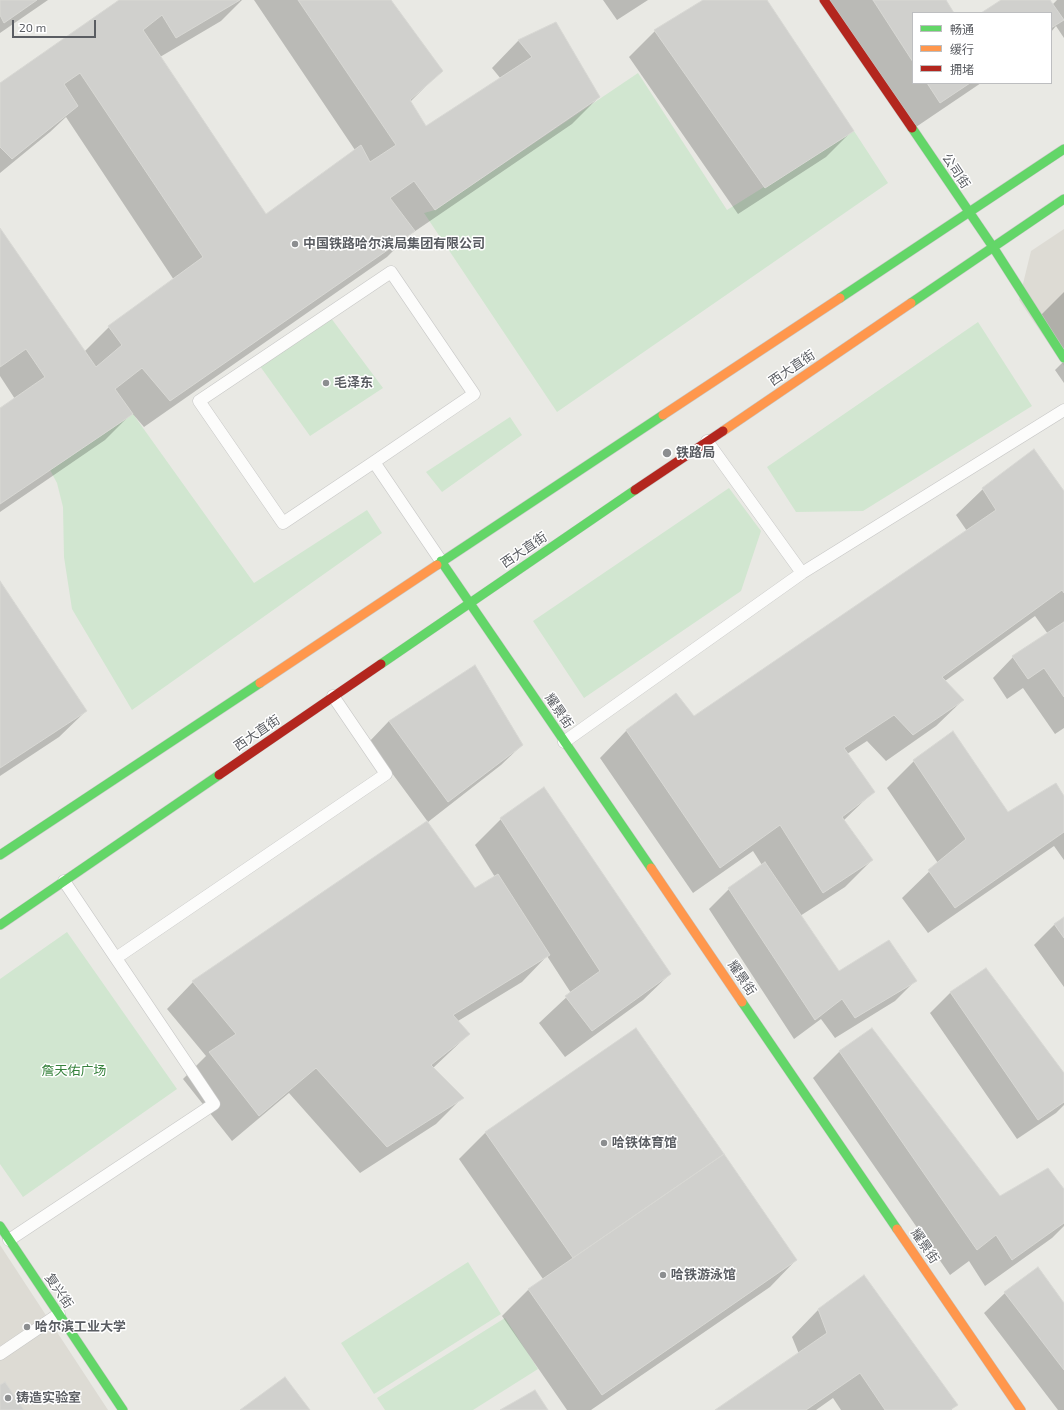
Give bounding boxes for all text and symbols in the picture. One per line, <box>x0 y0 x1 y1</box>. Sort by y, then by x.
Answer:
scale bar <box>14 12 98 38</box>
legend <box>912 12 1052 84</box>
text: 20 m <box>19 20 46 34</box>
text: 畅通 <box>950 22 974 36</box>
text: 缓行 <box>950 42 974 56</box>
text: 拥堵 <box>950 62 974 76</box>
street label: 公司街 <box>939 150 973 192</box>
place label: 中国铁路哈尔滨局集团有限公司 <box>303 236 485 252</box>
marker: 中国铁路哈尔滨局集团有限公司 <box>290 239 300 249</box>
street label: 西大直街 <box>766 347 818 389</box>
place label: 毛泽东 <box>334 375 373 391</box>
marker: 毛泽东 <box>321 378 331 388</box>
place label: 铁路局 <box>676 445 715 461</box>
marker: 铁路局 <box>661 447 673 459</box>
street label: 西大直街 <box>498 529 550 571</box>
street label: 耀景街 <box>542 690 576 732</box>
street label: 西大直街 <box>231 712 283 754</box>
street label: 耀景街 <box>725 957 759 999</box>
park label: 詹天佑广场 <box>42 1063 106 1079</box>
place label: 哈铁体育馆 <box>612 1135 677 1151</box>
marker: 哈铁体育馆 <box>599 1138 609 1148</box>
street label: 耀景街 <box>908 1225 942 1267</box>
place label: 哈铁游泳馆 <box>671 1267 736 1283</box>
street label: 复兴街 <box>42 1270 76 1312</box>
marker: 哈铁游泳馆 <box>658 1270 668 1280</box>
place label: 哈尔滨工业大学 <box>35 1319 126 1335</box>
marker: 哈尔滨工业大学 <box>22 1322 32 1332</box>
place label: 铸造实验室 <box>16 1390 81 1406</box>
marker: 铸造实验室 <box>3 1393 13 1403</box>

